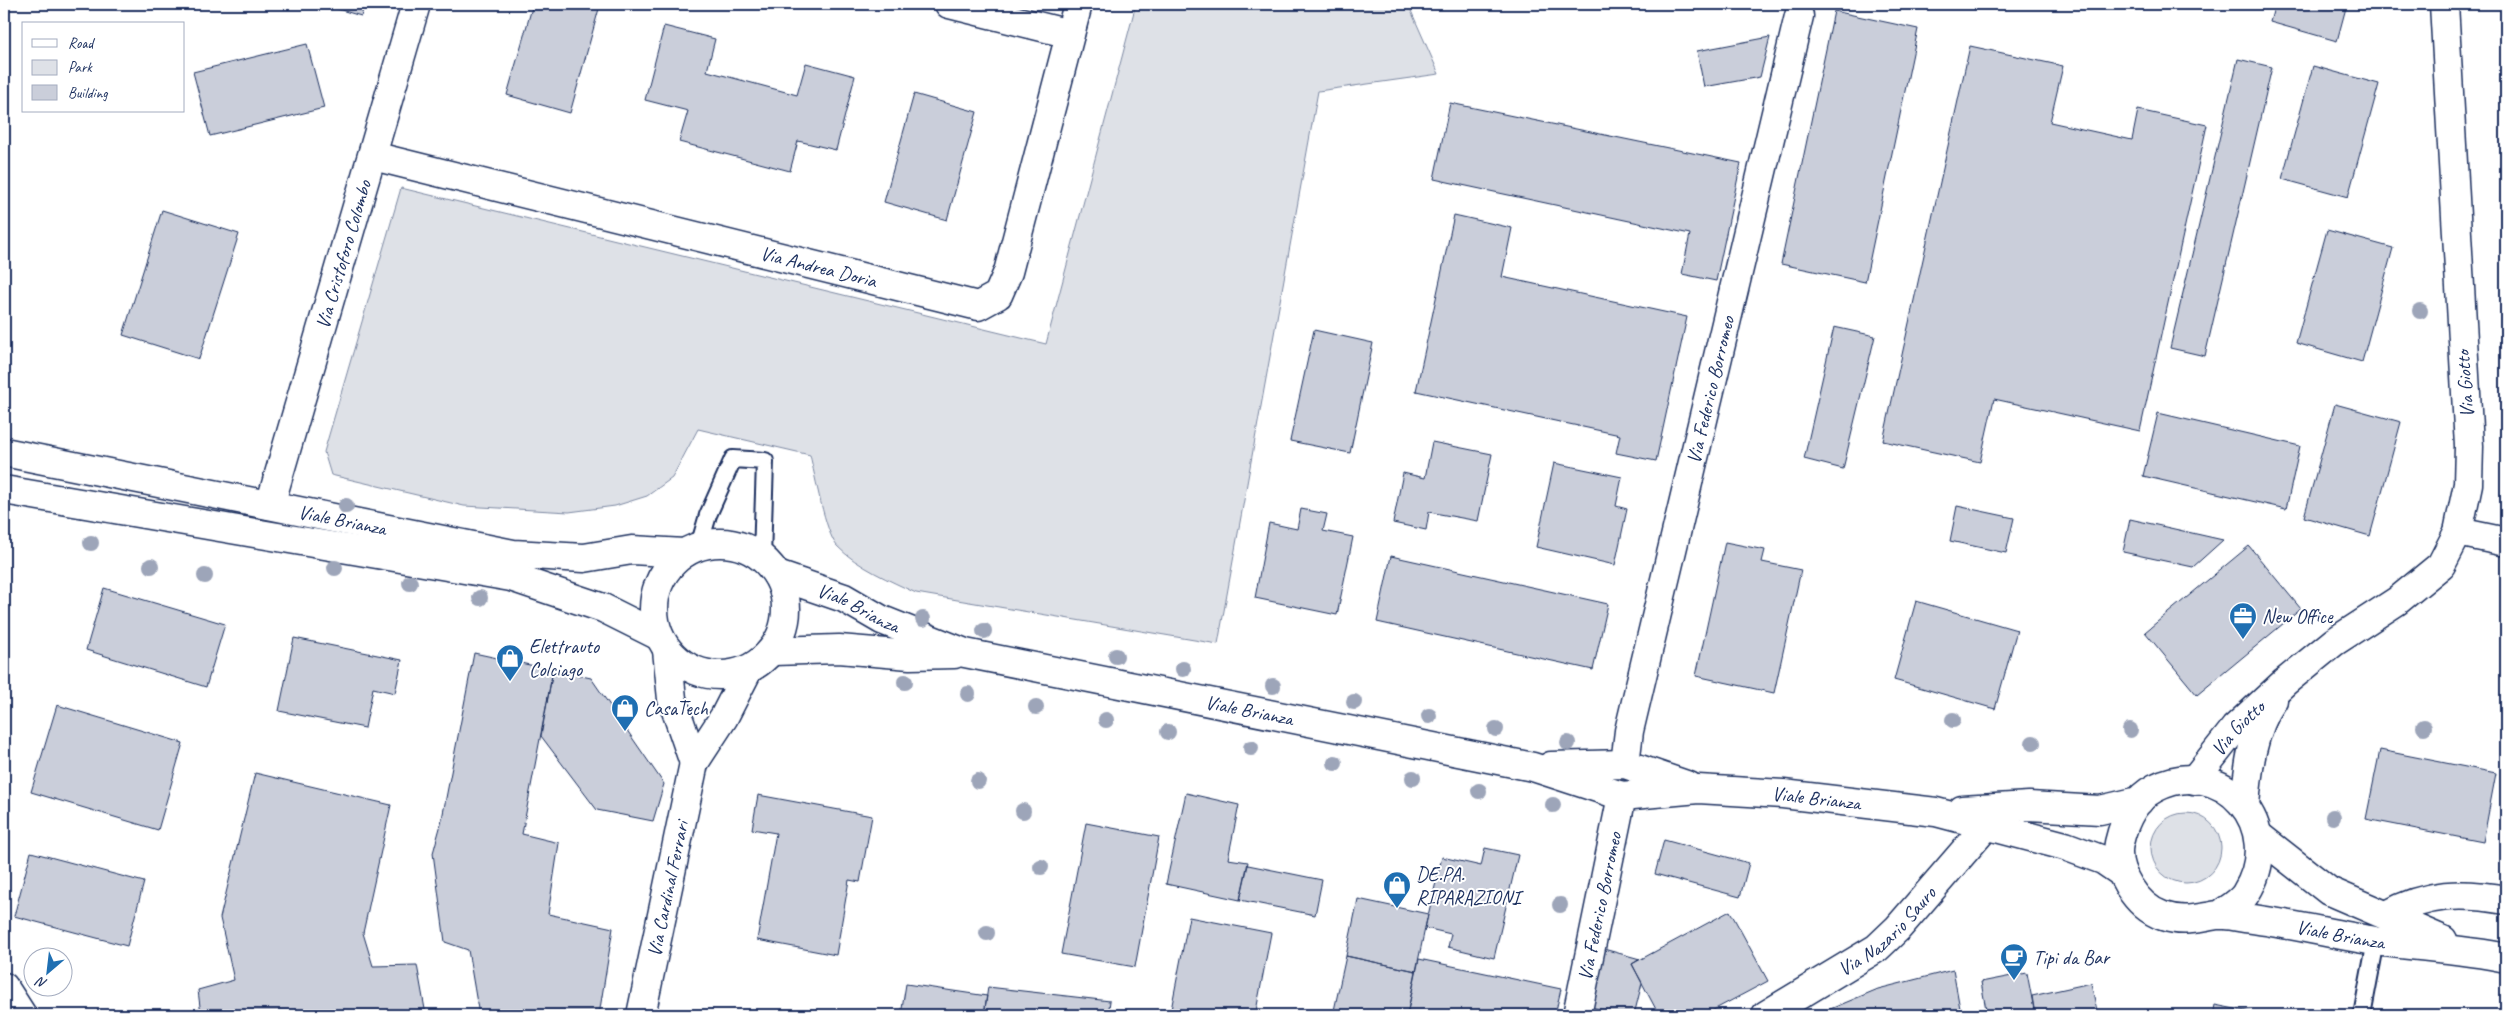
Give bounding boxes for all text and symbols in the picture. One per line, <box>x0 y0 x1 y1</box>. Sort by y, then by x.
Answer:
legend <box>22 22 185 112</box>
text: Road <box>68 34 95 53</box>
text: Park <box>68 58 93 77</box>
text: Building <box>68 84 108 103</box>
street label: Via Cristoforo Colombo <box>310 176 377 332</box>
street label: Via Andrea Doria <box>758 240 880 293</box>
street label: Via Federico Borromeo <box>1681 313 1740 466</box>
street label: Via Giotto <box>2450 348 2480 419</box>
street label: Viale Brianza <box>296 499 390 541</box>
street label: Viale Brianza <box>814 577 905 639</box>
office icon: New Office <box>2228 601 2258 640</box>
place label: New Office <box>2262 604 2334 629</box>
place label: Elettrauto Colciago <box>529 634 600 682</box>
shop icon: Elettrauto Colciago <box>495 643 525 682</box>
street label: Viale Brianza <box>1203 689 1297 731</box>
shop icon: CasaTech <box>610 693 640 732</box>
street label: Via Giotto <box>2205 693 2271 761</box>
place label: CasaTech <box>644 696 709 721</box>
street label: Viale Brianza <box>1771 781 1864 816</box>
street label: Via Cardinal Ferrari <box>641 816 694 959</box>
street label: Via Federico Borromeo <box>1572 829 1627 983</box>
place label: DE.PA. RIPARAZIONI <box>1416 862 1524 910</box>
shop icon: DE.PA. RIPARAZIONI <box>1382 870 1412 909</box>
street label: Via Nazario Sauro <box>1833 880 1942 981</box>
street label: Viale Brianza <box>2294 914 2388 955</box>
cafe icon: Tipi da Bar <box>1999 942 2029 981</box>
place label: Tipi da Bar <box>2033 945 2111 970</box>
north arrow <box>22 946 72 996</box>
text: N <box>32 972 50 993</box>

